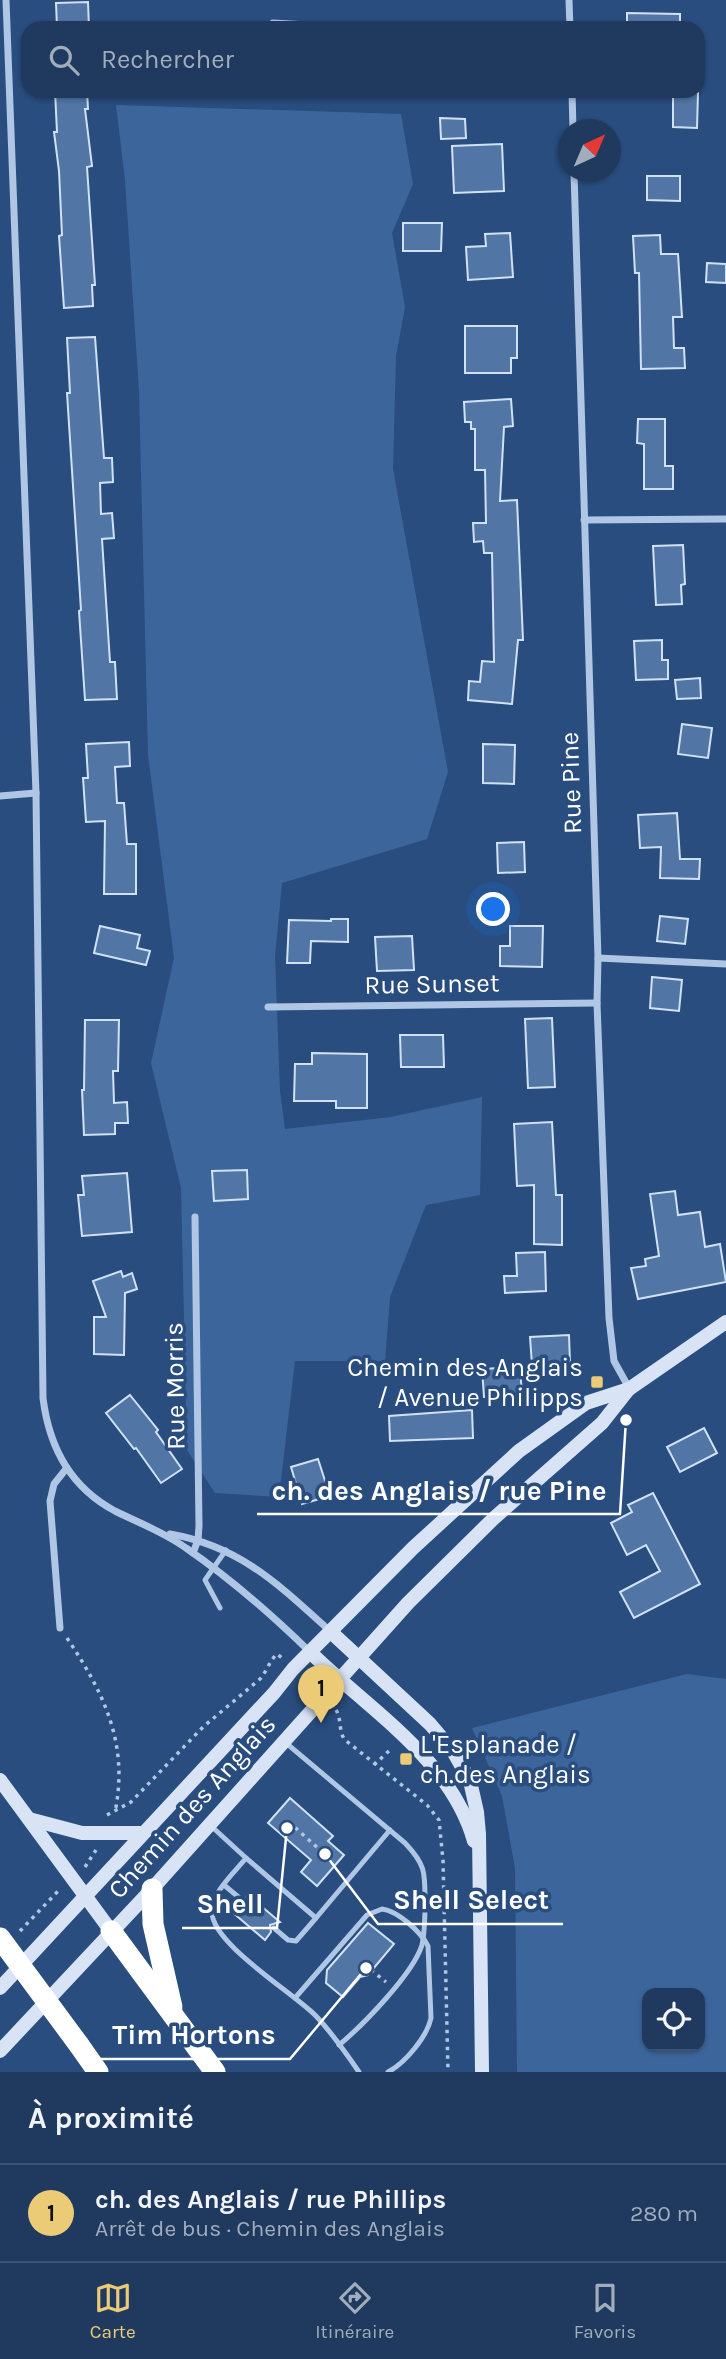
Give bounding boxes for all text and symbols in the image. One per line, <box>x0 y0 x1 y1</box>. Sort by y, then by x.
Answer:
search box <box>21 21 705 98</box>
icon: search <box>45 41 83 79</box>
text: Rechercher <box>101 44 234 75</box>
north arrow <box>558 119 621 182</box>
street label: Rue Pine <box>554 731 588 835</box>
your location <box>476 892 510 926</box>
street label: Rue Sunset <box>364 967 500 1001</box>
street label: Rue Morris <box>158 1322 192 1450</box>
place label: Chemin des Anglais / Avenue Philipps <box>347 1352 583 1413</box>
marker: Chemin des Anglais / Avenue Philipps <box>589 1374 605 1390</box>
callout: ch. des Anglais / rue Pine <box>257 1465 620 1514</box>
text: ch. des Anglais / rue Pine <box>272 1474 606 1507</box>
pin: 1 <box>298 1665 344 1723</box>
street label: Chemin des Anglais <box>102 1709 282 1905</box>
place label: L'Esplanade / ch.des Anglais <box>420 1729 591 1790</box>
marker: L'Esplanade / ch.des Anglais <box>398 1751 414 1767</box>
callout: Shell Select <box>378 1875 563 1924</box>
callout: Shell <box>182 1879 277 1928</box>
text: Shell Select <box>393 1883 549 1916</box>
text: Shell <box>196 1887 264 1920</box>
map controls <box>642 1988 705 2051</box>
button: locate <box>642 1988 705 2051</box>
callout: Tim Hortons <box>99 2010 290 2059</box>
text: Tim Hortons <box>112 2018 276 2051</box>
text: À proximité <box>28 2100 194 2136</box>
text: ch. des Anglais / rue Phillips <box>95 2184 446 2215</box>
text: 1 <box>47 2200 55 2227</box>
text: 280 m <box>630 2200 698 2227</box>
text: Arrêt de bus · Chemin des Anglais <box>95 2215 445 2242</box>
tab: Carte <box>90 2279 136 2343</box>
tab: Itinéraire <box>315 2279 394 2343</box>
tab: Favoris <box>574 2279 636 2343</box>

